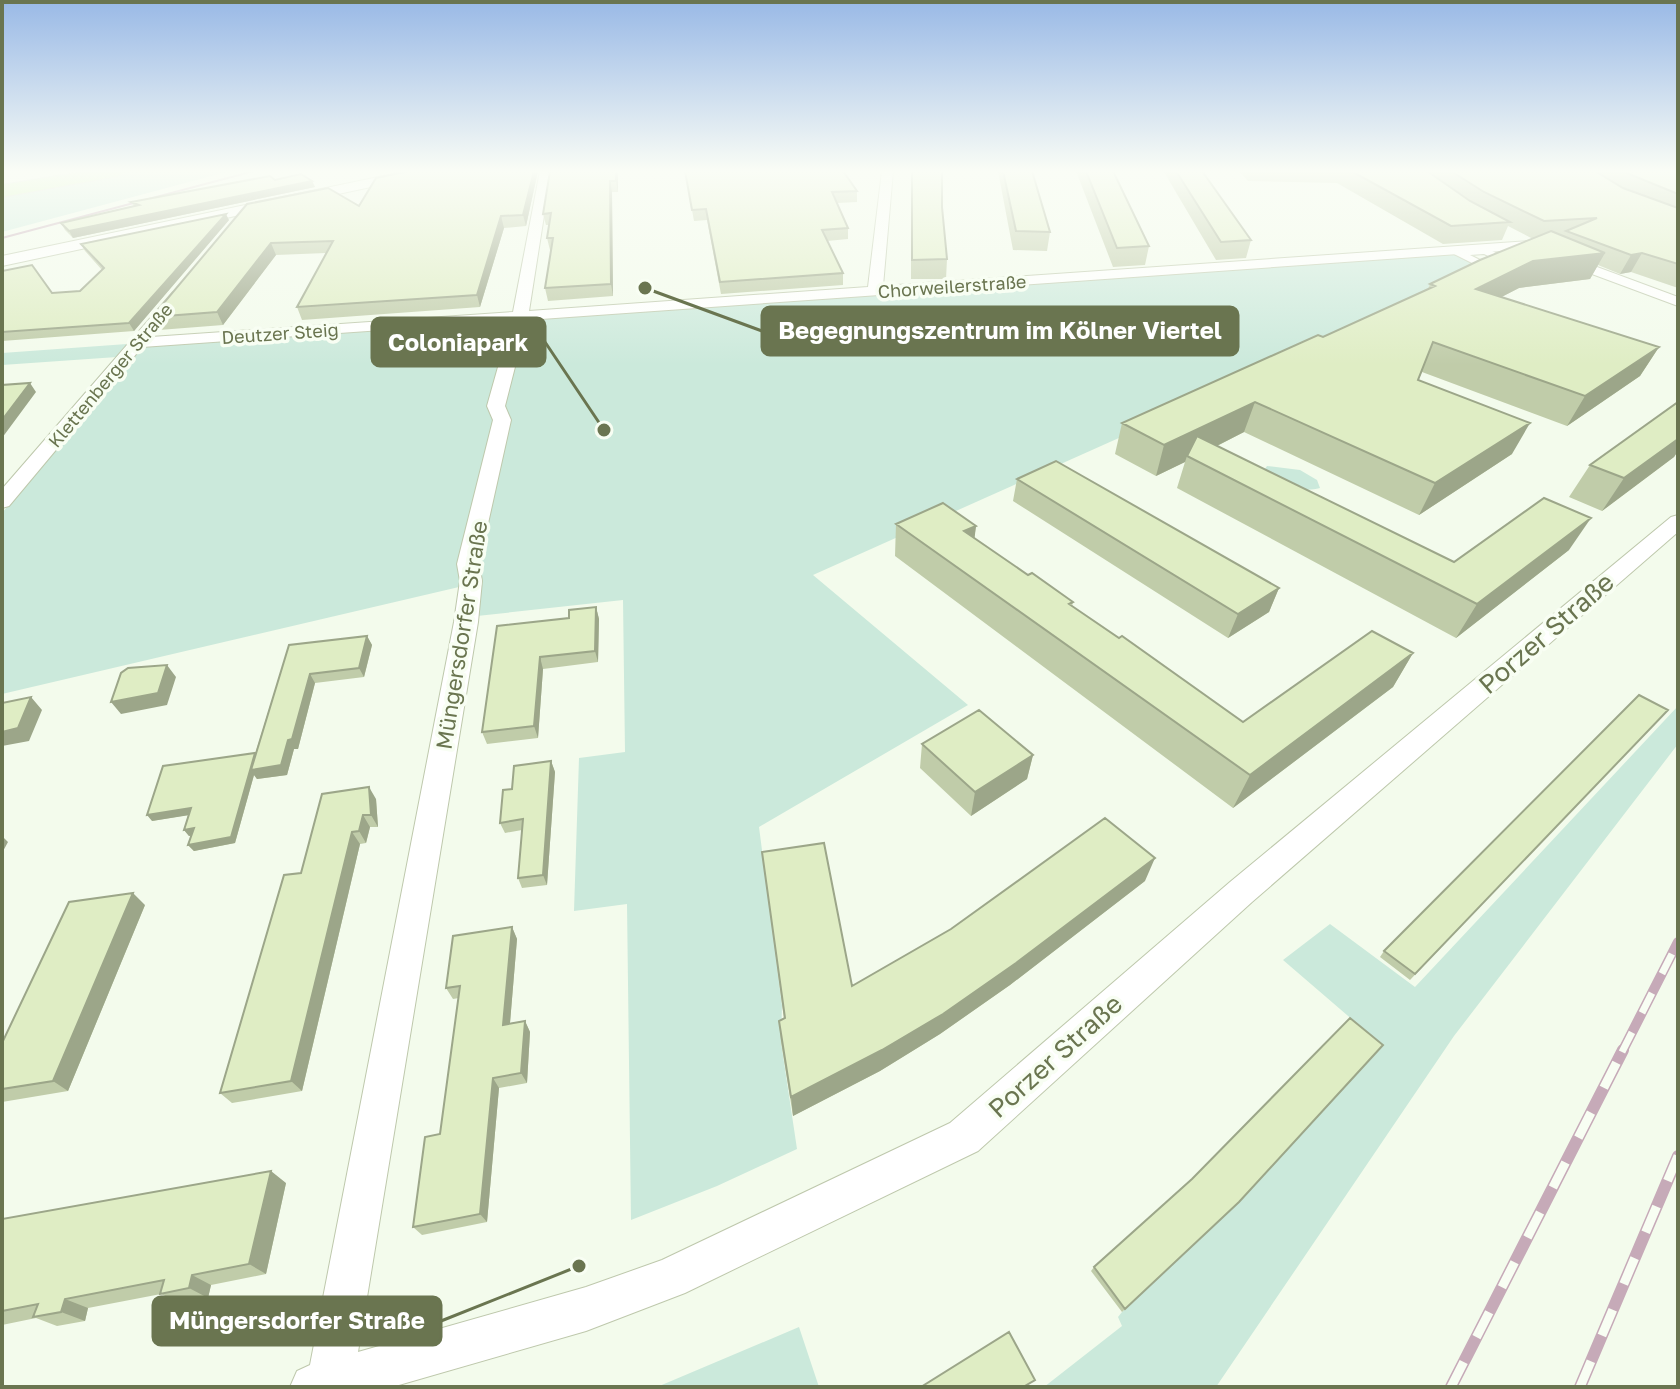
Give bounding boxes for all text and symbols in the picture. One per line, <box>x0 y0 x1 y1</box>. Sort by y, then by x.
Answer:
street label: Chorweilerstraße <box>877 270 1027 302</box>
street label: Klettenberger Straße <box>43 298 177 452</box>
callout: Begegnungszentrum im Kölner Viertel <box>762 307 1238 355</box>
text: Begegnungszentrum im Kölner Viertel <box>778 315 1222 344</box>
street label: Deutzer Steig <box>221 318 339 348</box>
callout: Coloniapark <box>372 318 545 366</box>
text: Coloniapark <box>388 327 528 356</box>
street label: Müngersdorfer Straße <box>430 519 492 751</box>
street label: Porzer Straße <box>1472 566 1620 700</box>
street label: Porzer Straße <box>982 988 1128 1124</box>
callout: Müngersdorfer Straße <box>153 1297 441 1345</box>
text: Müngersdorfer Straße <box>169 1305 425 1334</box>

